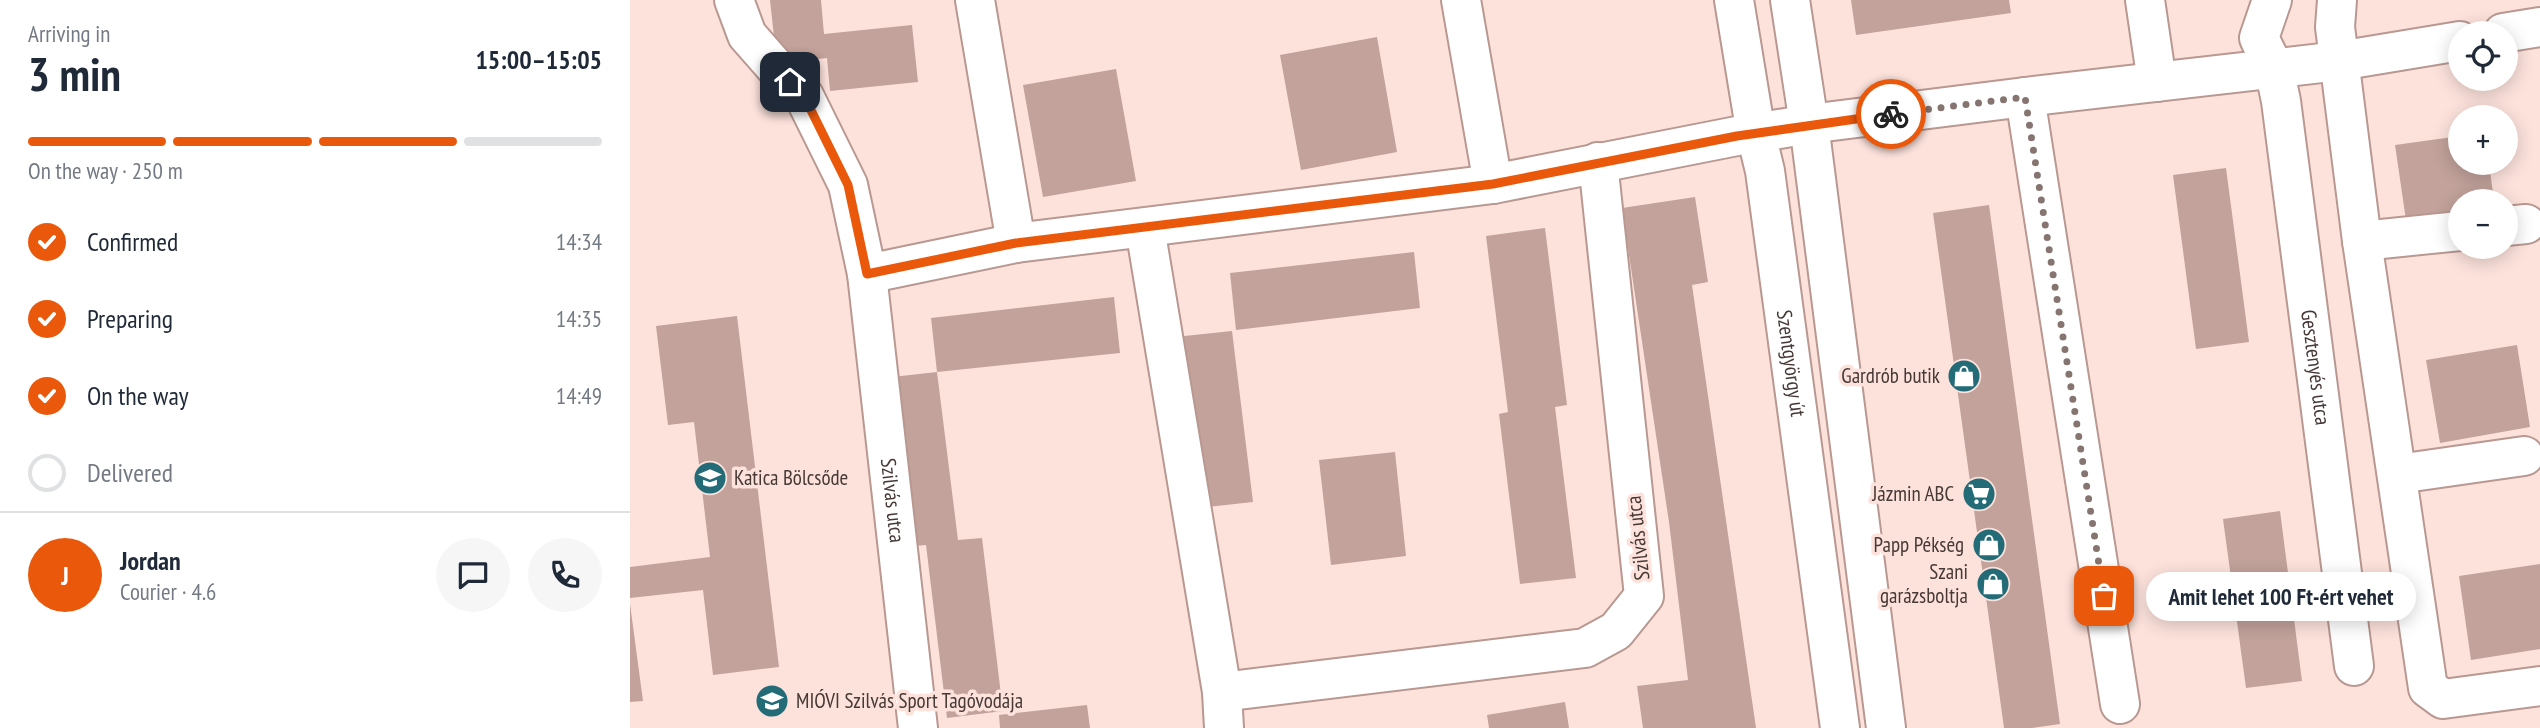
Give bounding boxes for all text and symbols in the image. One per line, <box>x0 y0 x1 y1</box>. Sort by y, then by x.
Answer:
text: Arriving in <box>28 19 110 48</box>
map controls <box>2448 21 2518 259</box>
button: locate <box>2448 21 2518 91</box>
text: 15:00–15:05 <box>475 43 602 76</box>
text: 3 min <box>28 44 121 104</box>
pin <box>760 52 820 112</box>
icon: home <box>771 63 809 101</box>
courier <box>1856 79 1926 149</box>
icon: bike <box>1872 95 1910 133</box>
button: + <box>2448 105 2518 175</box>
text: On the way · 250 m <box>28 156 183 185</box>
button: − <box>2448 189 2518 259</box>
icon: check <box>28 223 66 261</box>
text: Confirmed <box>87 225 178 258</box>
text: 14:34 <box>556 227 602 256</box>
icon: check <box>28 300 66 338</box>
text: Preparing <box>87 302 173 335</box>
text: 14:35 <box>556 304 602 333</box>
street label: Szentgyörgy út <box>1771 308 1812 419</box>
street label: Gesztenyés utca <box>2295 308 2337 427</box>
shop icon: Gardrób butik <box>1945 357 1983 395</box>
place label: Gardrób butik <box>1841 362 1940 389</box>
icon: check <box>28 377 66 415</box>
text: On the way <box>87 379 189 412</box>
text: 14:49 <box>556 381 602 410</box>
text: Delivered <box>87 456 173 489</box>
street label: Szilvás utca <box>875 457 911 544</box>
school or university icon: Katica Bölcsőde <box>691 459 729 497</box>
place label: Katica Bölcsőde <box>734 464 848 491</box>
supermarket icon: Jázmin ABC <box>1960 475 1998 513</box>
place label: Jázmin ABC <box>1871 480 1954 507</box>
street label: Szilvás utca <box>1620 495 1655 582</box>
shop icon: Papp Pékség <box>1970 526 2008 564</box>
place label: Papp Pékség <box>1874 531 1964 558</box>
button: chat <box>436 538 510 612</box>
button: phone <box>528 538 602 612</box>
text: Jordan <box>120 544 181 577</box>
place label: Szani garázsboltja <box>1880 558 1968 609</box>
text: J <box>61 559 69 592</box>
shop icon: Szani garázsboltja <box>1974 565 2012 603</box>
pin <box>2074 566 2134 626</box>
callout: Amit lehet 100 Ft-ért vehet <box>2146 572 2416 620</box>
text: Courier · 4.6 <box>120 577 216 606</box>
icon: bag <box>2085 577 2123 615</box>
text: Amit lehet 100 Ft-ért vehet <box>2169 582 2393 611</box>
school or university icon: MIÓVI Szilvás Sport Tagóvodája <box>753 682 791 720</box>
place label: MIÓVI Szilvás Sport Tagóvodája <box>796 687 1023 714</box>

